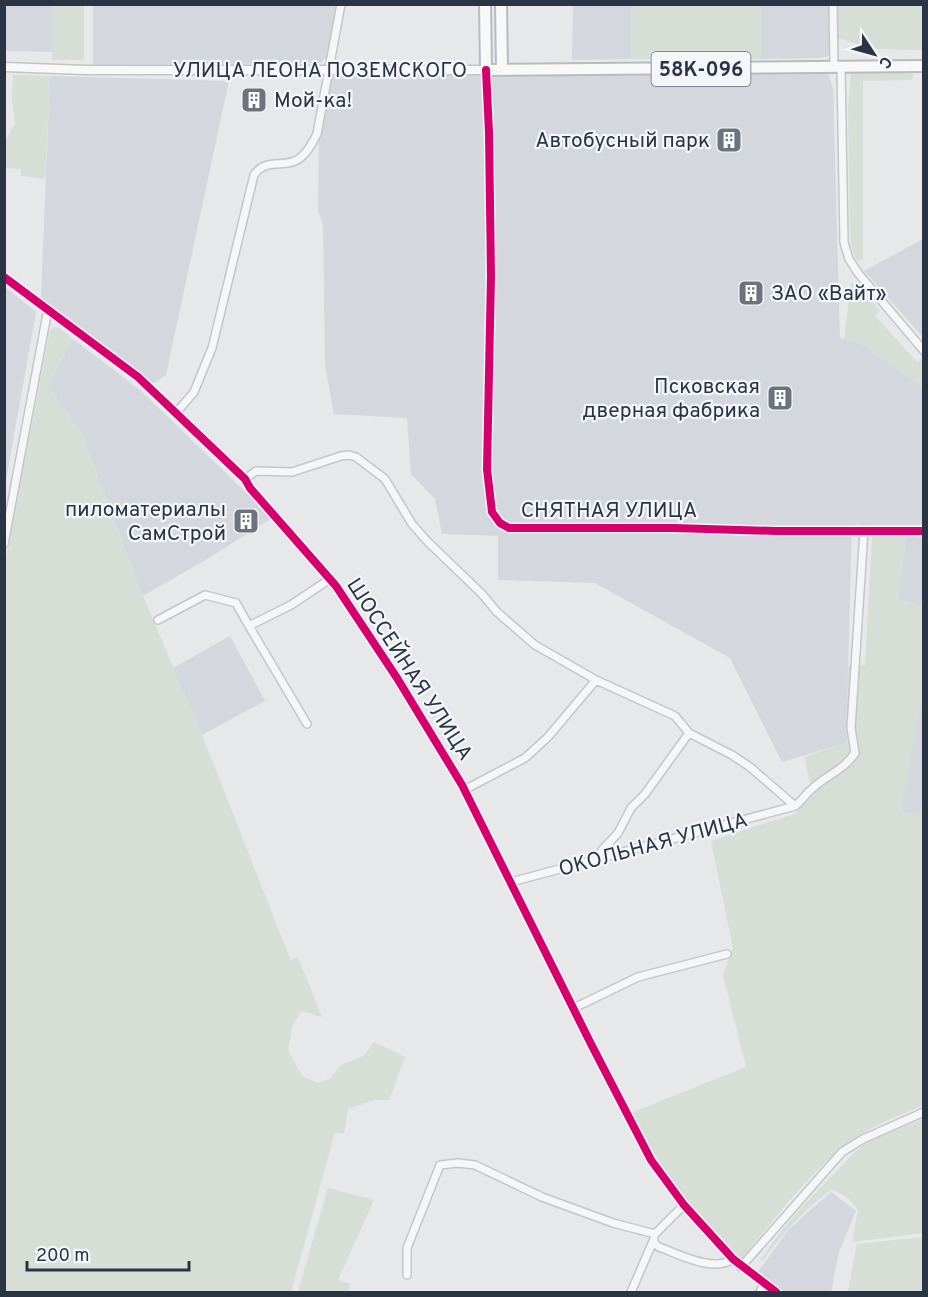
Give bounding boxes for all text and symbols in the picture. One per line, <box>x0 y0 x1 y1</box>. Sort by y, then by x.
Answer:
north arrow <box>844 24 904 84</box>
road number: 58К-096 <box>652 52 750 86</box>
text: С <box>873 52 896 72</box>
street label: УЛИЦА ЛЕОНА ПОЗЕМСКОГО <box>173 58 467 85</box>
building icon: Мой-ка! <box>239 85 269 115</box>
place label: Мой-ка! <box>274 88 352 115</box>
building icon: Автобусный парк <box>714 125 744 155</box>
place label: Автобусный парк <box>535 128 710 155</box>
building icon: ЗАО «Вайт» <box>736 278 766 308</box>
place label: ЗАО «Вайт» <box>771 281 887 308</box>
place label: Псковская дверная фабрика <box>583 374 760 425</box>
building icon: Псковская дверная фабрика <box>765 383 795 413</box>
place label: пиломатериалы СамСтрой <box>65 497 226 548</box>
street label: СНЯТНАЯ УЛИЦА <box>521 498 697 525</box>
building icon: пиломатериалы СамСтрой <box>231 506 261 536</box>
street label: ШОССЕЙНАЯ УЛИЦА <box>340 573 479 766</box>
street label: ОКОЛЬНАЯ УЛИЦА <box>556 807 751 884</box>
scale bar <box>27 1234 189 1272</box>
text: 200 m <box>36 1245 89 1268</box>

